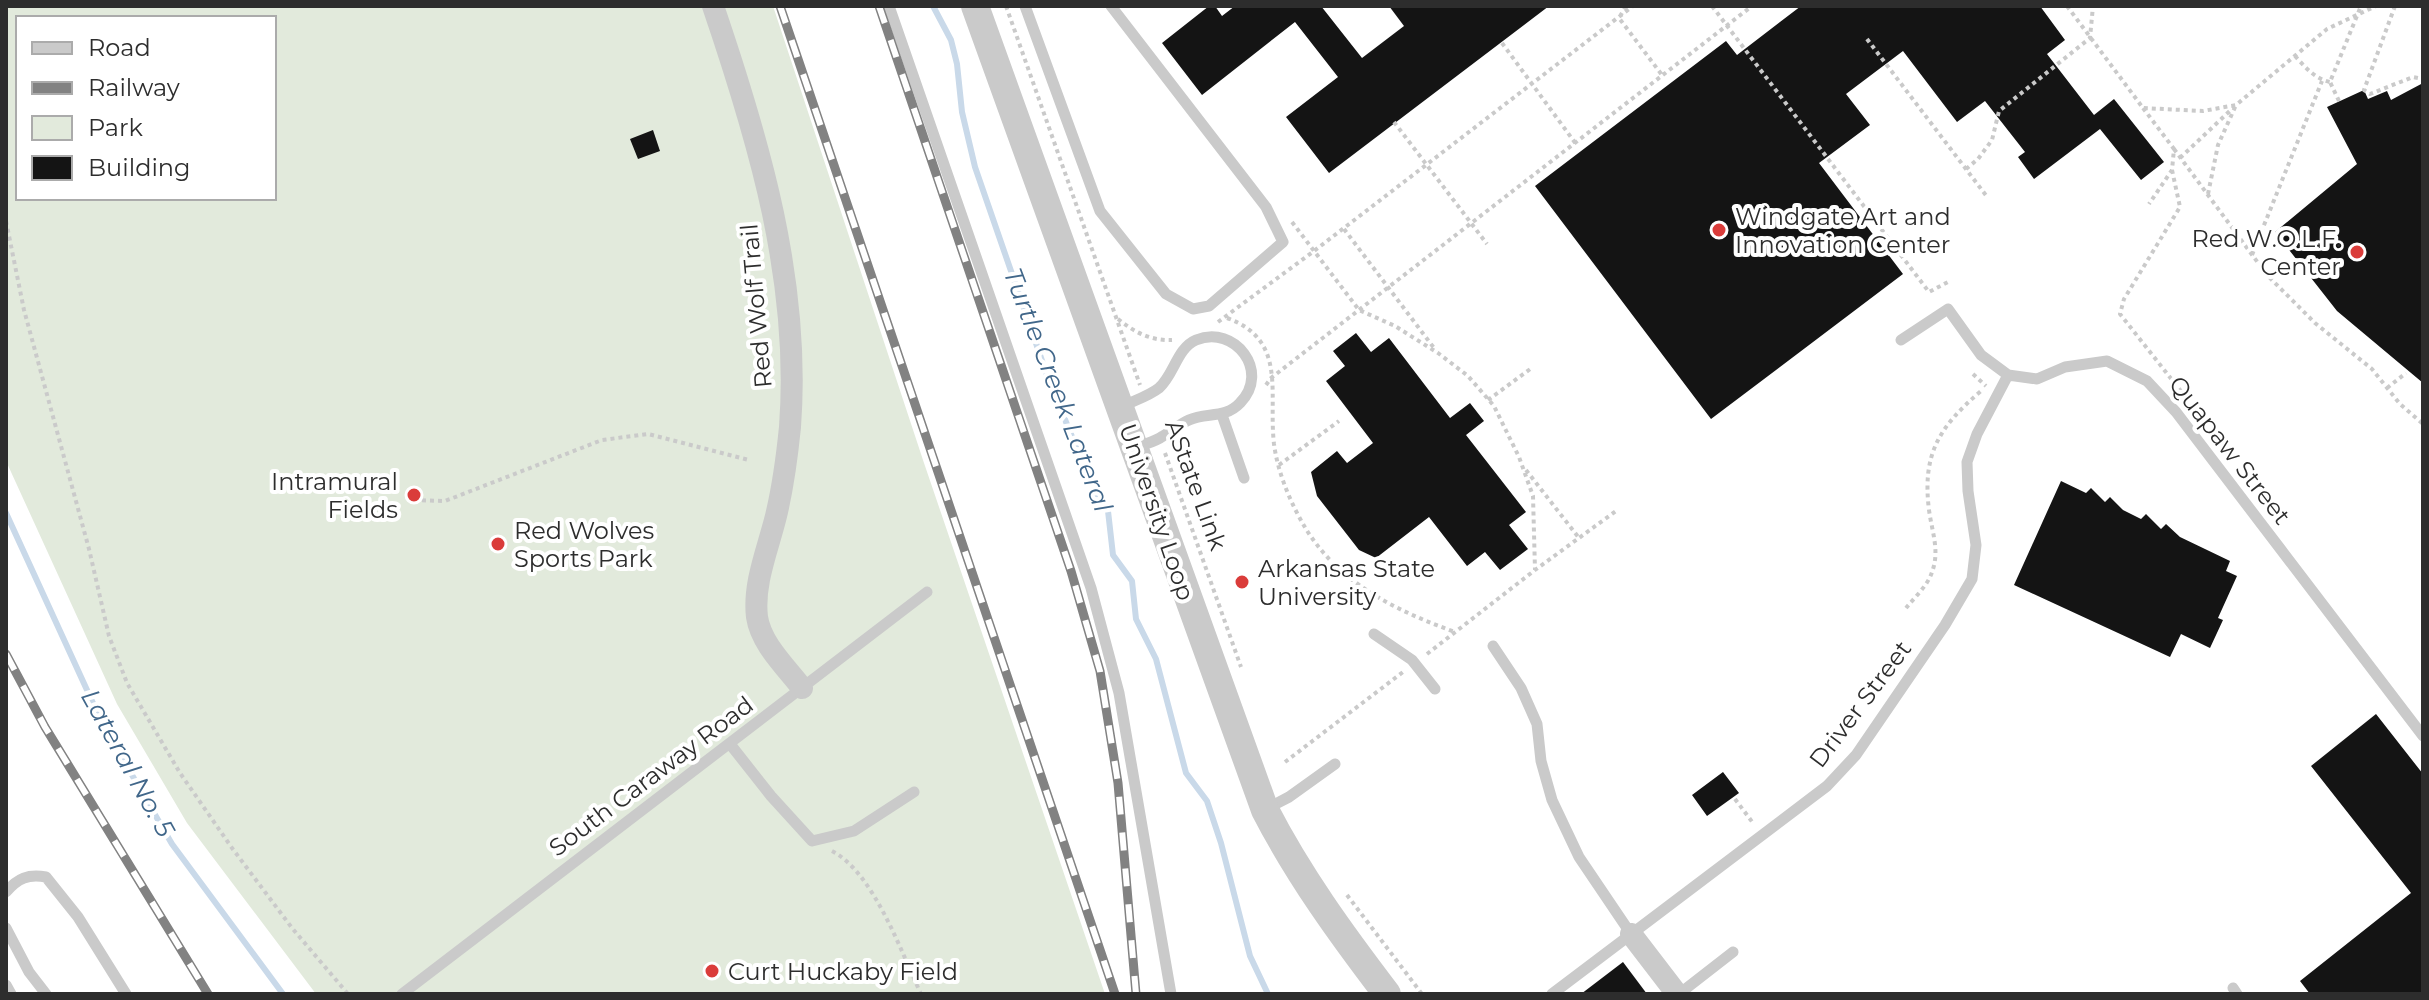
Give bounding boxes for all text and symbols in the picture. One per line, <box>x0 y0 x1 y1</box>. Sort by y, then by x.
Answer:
legend <box>16 16 276 200</box>
text: Road <box>88 33 151 62</box>
text: Railway <box>88 73 180 102</box>
text: Park <box>88 113 143 142</box>
text: Building <box>88 153 191 182</box>
place label: Windgate Art and Innovation Center <box>1735 202 1951 259</box>
marker: Windgate Art and Innovation Center <box>1710 221 1728 239</box>
street label: Red Wolf Trail <box>734 223 778 389</box>
place label: Red W.O.L.F. Center <box>2191 224 2341 281</box>
marker: Red W.O.L.F. Center <box>2348 243 2366 261</box>
water label: Turtle Creek Lateral <box>997 264 1119 516</box>
street label: Quapaw Street <box>2163 370 2297 530</box>
street label: AState Link <box>1159 416 1233 555</box>
street label: University Loop <box>1113 420 1201 604</box>
place label: Intramural Fields <box>271 467 398 524</box>
marker: Intramural Fields <box>405 486 423 504</box>
place label: Red Wolves Sports Park <box>514 516 654 573</box>
marker: Red Wolves Sports Park <box>489 535 507 553</box>
place label: Arkansas State University <box>1258 554 1435 611</box>
marker: Arkansas State University <box>1233 573 1251 591</box>
street label: Driver Street <box>1803 635 1917 773</box>
water label: Lateral No. 5 <box>74 683 182 843</box>
street label: South Caraway Road <box>543 690 759 862</box>
place label: Curt Huckaby Field <box>728 957 958 986</box>
marker: Curt Huckaby Field <box>703 962 721 980</box>

